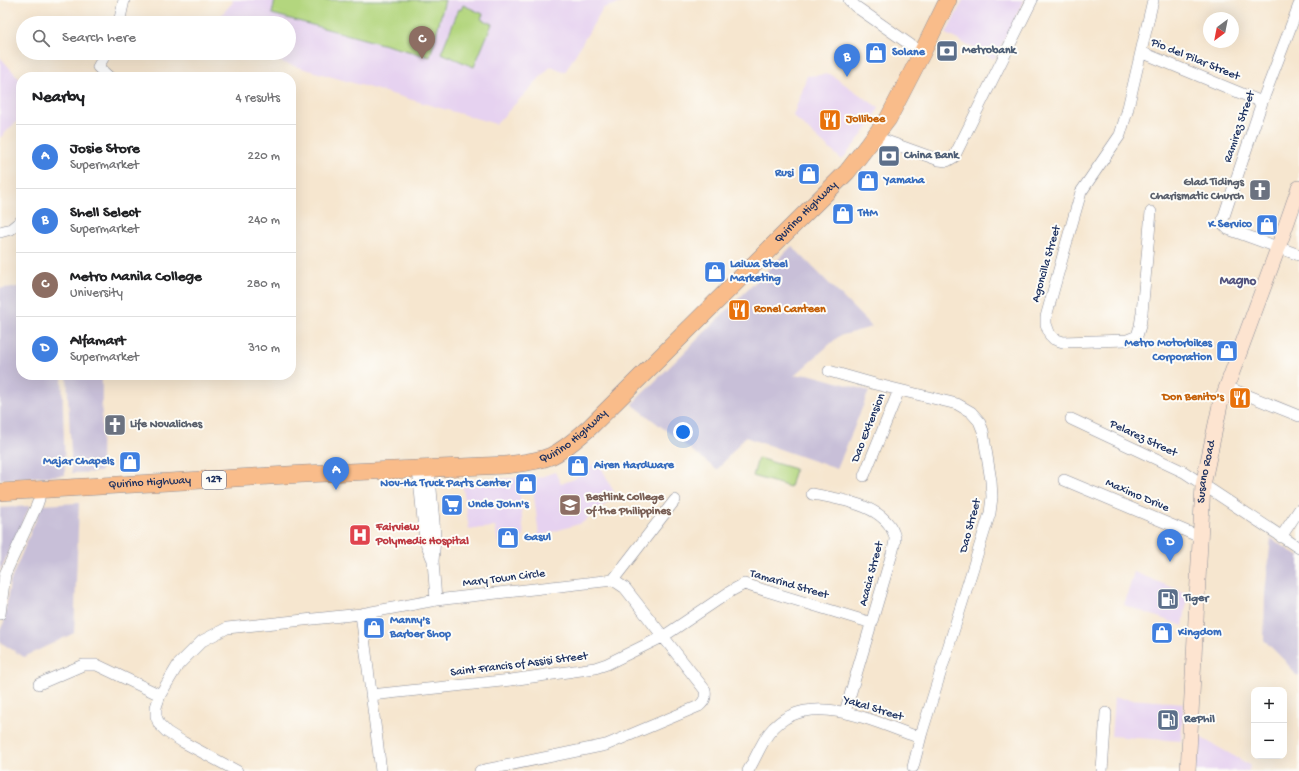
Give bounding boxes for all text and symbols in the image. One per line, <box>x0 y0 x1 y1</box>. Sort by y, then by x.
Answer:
north arrow <box>1203 12 1239 48</box>
search box <box>16 16 296 60</box>
pin: C <box>409 26 435 59</box>
icon: search <box>30 27 52 49</box>
text: Search here <box>62 29 136 47</box>
street label: Pio del Pilar Street <box>1148 35 1243 85</box>
bank icon: Metrobank <box>934 38 960 64</box>
shop icon: Solane <box>863 40 889 66</box>
pin: B <box>834 44 860 77</box>
place label: Metrobank <box>962 44 1018 58</box>
place label: Solane <box>892 46 926 60</box>
text: Nearby <box>32 88 85 108</box>
street label: Ramirez Street <box>1221 88 1259 165</box>
text: 4 results <box>236 91 280 106</box>
restaurant icon: Jollibee <box>817 107 843 133</box>
place label: Jollibee <box>845 113 886 127</box>
text: Josie Store <box>70 140 140 158</box>
bank icon: China Bank <box>876 143 902 169</box>
text: A <box>41 149 49 164</box>
text: 220 m <box>248 149 280 164</box>
place label: China Bank <box>903 149 960 163</box>
text: Supermarket <box>70 158 139 173</box>
shop icon: Rusi <box>796 161 822 187</box>
place label: Rusi <box>774 167 794 181</box>
shop icon: Yamaha <box>855 168 881 194</box>
place label: Yamaha <box>882 174 926 188</box>
place label: Glad Tidings Charismatic Church <box>1149 176 1245 204</box>
church icon: Glad Tidings Charismatic Church <box>1247 177 1273 203</box>
street label: Quirino Highway <box>772 178 840 247</box>
shop icon: THM <box>830 201 856 227</box>
text: Shell Select <box>70 204 140 222</box>
place label: THM <box>857 207 878 221</box>
shop icon: K Servico <box>1254 212 1280 238</box>
text: B <box>42 213 48 228</box>
text: 240 m <box>248 213 280 228</box>
place label: K Servico <box>1207 218 1253 232</box>
text: Supermarket <box>70 222 139 237</box>
street label: Agoncilla Street <box>1029 223 1065 304</box>
place label: Laiwa Steel Marketing <box>730 258 788 286</box>
shop icon: Laiwa Steel Marketing <box>702 259 728 285</box>
text: Metro Manila College <box>70 268 202 286</box>
district label: Magno <box>1220 274 1257 289</box>
text: C <box>41 277 49 292</box>
text: 280 m <box>247 277 280 292</box>
text: University <box>70 286 123 301</box>
restaurant icon: Ronel Canteen <box>726 297 752 323</box>
place label: Ronel Canteen <box>753 303 826 317</box>
text: Alfamart <box>70 332 125 350</box>
place label: Metro Motorbikes Corporation <box>1124 337 1213 365</box>
shop icon: Metro Motorbikes Corporation <box>1214 338 1240 364</box>
text: D <box>41 341 49 356</box>
text: 310 m <box>248 341 280 356</box>
text: Supermarket <box>70 350 139 365</box>
restaurant icon: Don Benito's <box>1227 385 1253 411</box>
street label: Dao Extension <box>848 391 889 465</box>
place label: Don Benito's <box>1161 391 1225 405</box>
street label: Quirino Highway <box>538 407 610 467</box>
church icon: Life Novaliches <box>102 412 128 438</box>
street label: Pelarez Street <box>1106 417 1180 461</box>
place label: Life Novaliches <box>130 418 203 432</box>
your location <box>673 422 693 442</box>
street label: Susano Road <box>1195 438 1219 503</box>
shop icon: Majar Chapels <box>117 449 143 475</box>
shop icon: Airen Hardware <box>565 453 591 479</box>
place label: Majar Chapels <box>43 455 115 469</box>
pin: A <box>323 457 349 490</box>
place label: Airen Hardware <box>593 459 675 473</box>
road number: 127 <box>202 471 226 489</box>
shop icon: Nov-Ha Truck Parts Center <box>513 471 539 497</box>
street label: Quirino Highway <box>108 474 191 493</box>
street label: Maximo Drive <box>1103 476 1172 516</box>
place label: Nov-Ha Truck Parts Center <box>380 477 512 491</box>
place label: Bestlink College of the Philippines <box>585 491 671 519</box>
supermarket icon: Uncle John's <box>439 492 465 518</box>
school or university icon: Bestlink College of the Philippines <box>557 492 583 518</box>
street label: Dao Street <box>957 496 985 556</box>
place label: Uncle John's <box>468 498 529 512</box>
place label: Fairview Polymedic Hospital <box>375 521 469 549</box>
hospital icon: Fairview Polymedic Hospital <box>347 522 373 548</box>
shop icon: Gasul <box>495 525 521 551</box>
pin: D <box>1157 529 1183 562</box>
place label: Gasul <box>524 531 551 545</box>
street label: Acacia Street <box>857 539 888 608</box>
street label: Mary Town Circle <box>462 567 547 591</box>
street label: Tamarind Street <box>747 567 831 603</box>
fuel station icon: Tiger <box>1155 586 1181 612</box>
place label: Tiger <box>1183 592 1210 606</box>
place label: Manny's Barber Shop <box>389 614 451 642</box>
shop icon: Manny's Barber Shop <box>361 615 387 641</box>
shop icon: Kingdom <box>1149 620 1175 646</box>
place label: Kingdom <box>1177 626 1222 640</box>
street label: Saint Francis of Assisi Street <box>450 650 589 680</box>
map controls <box>1251 687 1287 759</box>
button: + <box>1251 687 1287 723</box>
street label: Yakal Street <box>840 693 906 725</box>
fuel station icon: RePhil <box>1155 707 1181 733</box>
place label: RePhil <box>1183 713 1215 727</box>
button: − <box>1251 723 1287 759</box>

